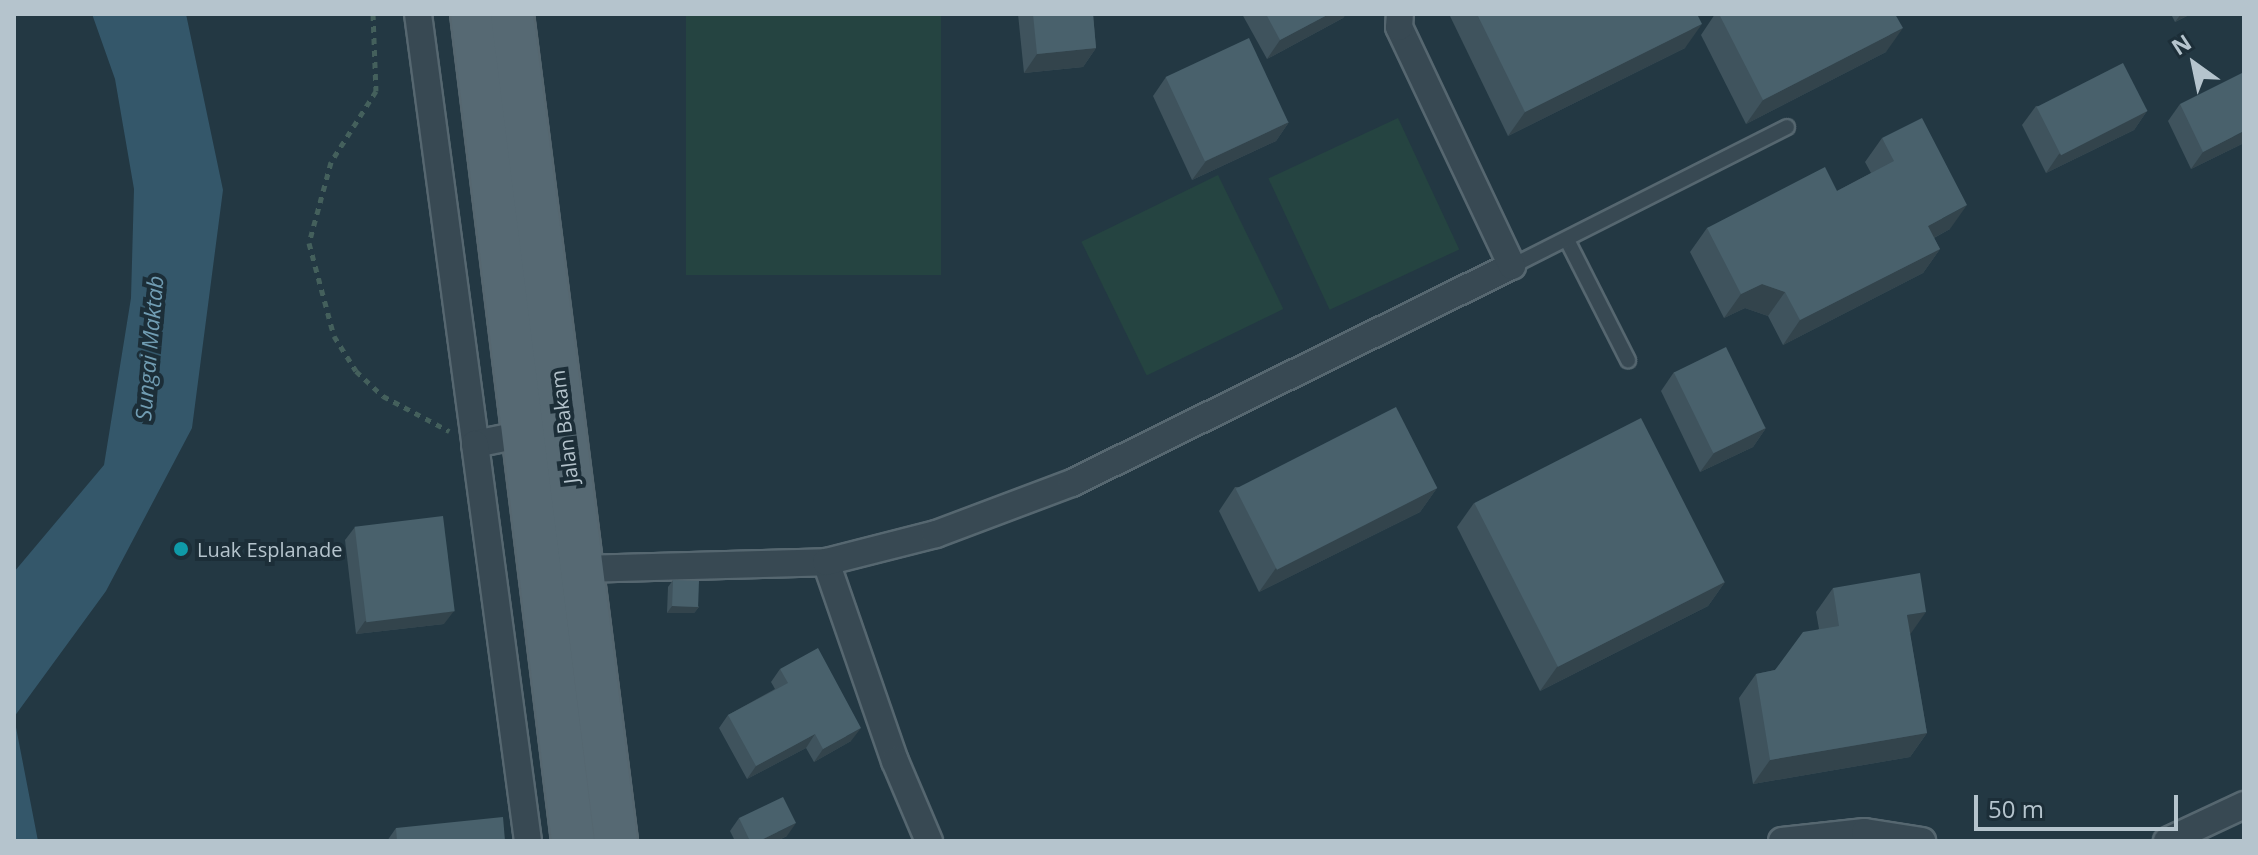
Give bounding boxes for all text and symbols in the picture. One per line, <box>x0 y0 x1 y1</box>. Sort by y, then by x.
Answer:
north arrow <box>2154 24 2234 104</box>
text: N <box>2165 26 2197 61</box>
water label: Sungai Maktab <box>130 274 168 422</box>
street label: Jalan Bakam <box>545 369 583 485</box>
place label: Luak Esplanade <box>197 537 342 561</box>
marker: Luak Esplanade <box>172 540 190 558</box>
scale bar <box>1978 779 2182 829</box>
text: 50 m <box>1988 792 2044 825</box>

